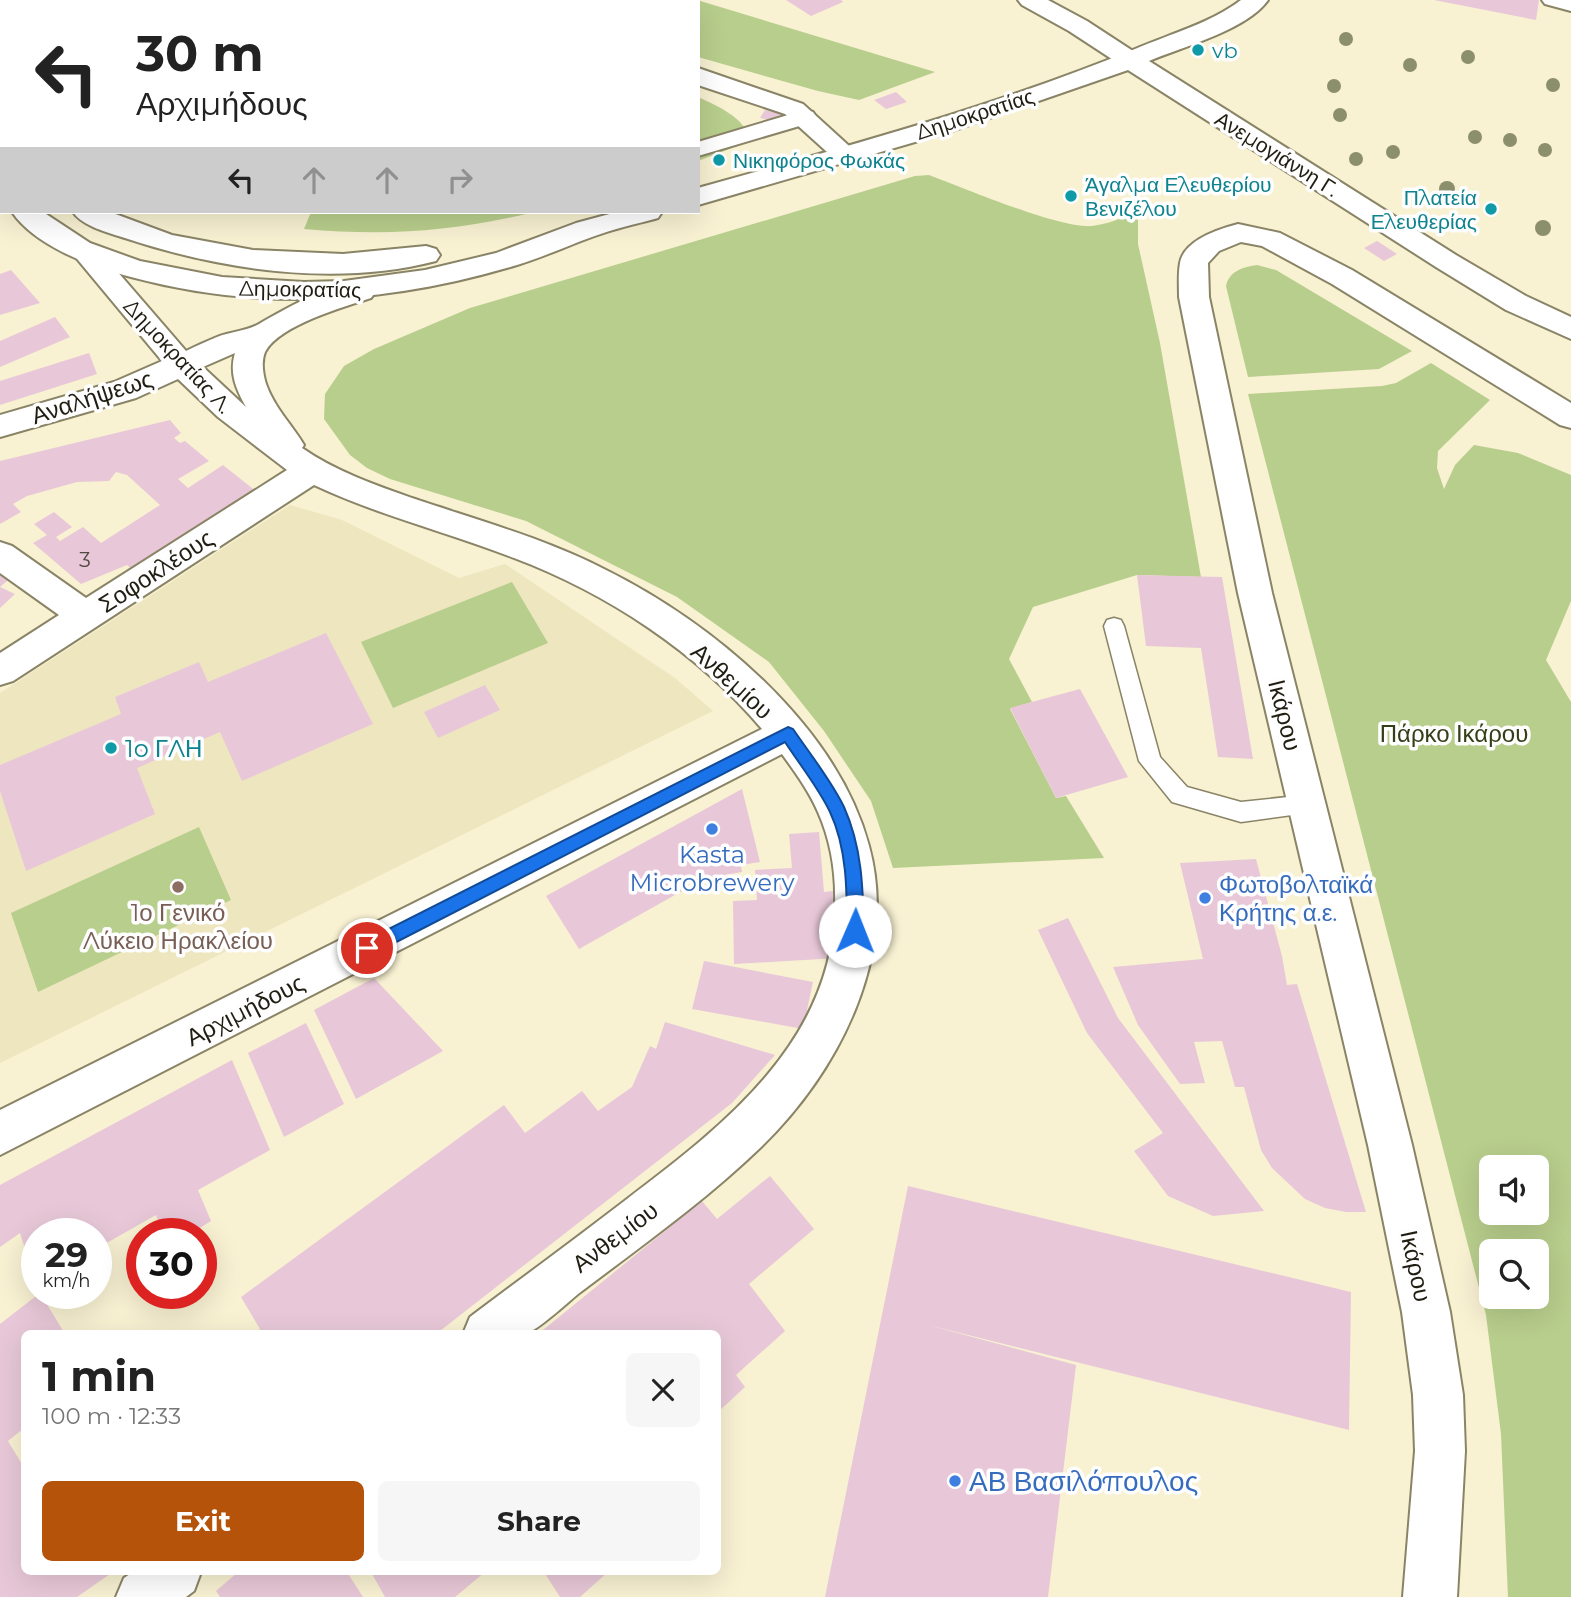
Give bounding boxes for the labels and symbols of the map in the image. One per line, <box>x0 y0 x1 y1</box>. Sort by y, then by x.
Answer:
place label: vb <box>1212 38 1238 63</box>
marker: vb <box>1190 42 1206 58</box>
street label: Δημοκρατίας <box>913 83 1037 145</box>
street label: Ανεμογιάννη Γ. <box>1211 106 1343 202</box>
place label: Νικηφόρος Φωκάς <box>733 148 905 173</box>
marker: Νικηφόρος Φωκάς <box>711 152 727 168</box>
place label: Άγαλμα Ελευθερίου Βενιζέλου <box>1085 172 1272 221</box>
place label: Πλατεία Ελευθερίας <box>1371 185 1477 234</box>
marker: Άγαλμα Ελευθερίου Βενιζέλου <box>1063 188 1079 204</box>
marker: Πλατεία Ελευθερίας <box>1483 201 1499 217</box>
street label: Δημοκρατίας <box>239 275 361 303</box>
street label: Δημοκρατίας Λ. <box>119 294 237 418</box>
street label: Αναλήψεως <box>28 364 156 430</box>
street label: Σοφοκλέους <box>93 523 219 619</box>
house number: 3 <box>79 547 91 572</box>
street label: Ανθεμίου <box>685 637 779 725</box>
street label: Ικάρου <box>1262 676 1308 754</box>
park label: Πάρκο Ικάρου <box>1380 719 1528 748</box>
place label: 1o ΓΛΗ <box>125 734 202 763</box>
marker: 1o ΓΛΗ <box>103 740 119 756</box>
marker: Kasta Microbrewery <box>704 821 720 837</box>
place label: Kasta Microbrewery <box>630 840 794 897</box>
place label: Φωτοβολταϊκά Κρήτης α.ε. <box>1219 870 1373 927</box>
marker: 1ο Γενικό Λύκειο Ηρακλείου <box>170 879 186 895</box>
marker: Φωτοβολταϊκά Κρήτης α.ε. <box>1197 890 1213 906</box>
position arrow <box>818 894 892 968</box>
place label: 1ο Γενικό Λύκειο Ηρακλείου <box>83 898 273 955</box>
pin <box>337 918 397 978</box>
street label: Αρχιμήδους <box>181 968 309 1052</box>
street label: Ανθεμίου <box>566 1195 664 1279</box>
speed limit sign: 30 <box>126 1218 217 1309</box>
street label: Ικάρου <box>1394 1228 1438 1304</box>
place label: ΑΒ Βασιλόπουλος <box>969 1464 1198 1498</box>
marker: ΑΒ Βασιλόπουλος <box>947 1473 963 1489</box>

